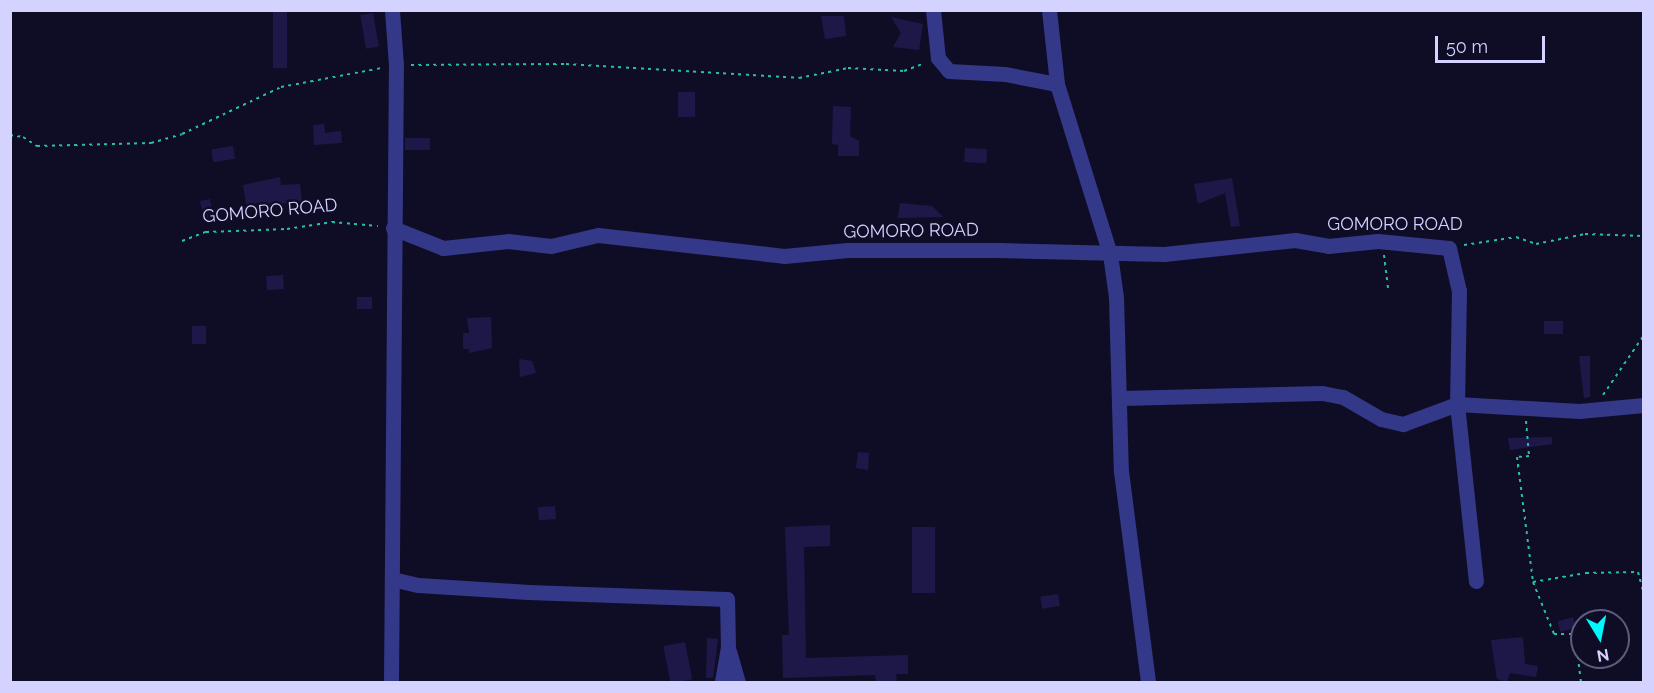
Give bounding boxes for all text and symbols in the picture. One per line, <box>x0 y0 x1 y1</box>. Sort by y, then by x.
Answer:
scale bar <box>1438 24 1548 62</box>
text: 50 m <box>1446 36 1488 57</box>
street label: GOMORO ROAD <box>202 194 338 228</box>
street label: GOMORO ROAD <box>1327 213 1463 235</box>
street label: GOMORO ROAD <box>843 219 979 243</box>
north arrow <box>1570 609 1630 669</box>
text: N <box>1595 645 1611 666</box>

